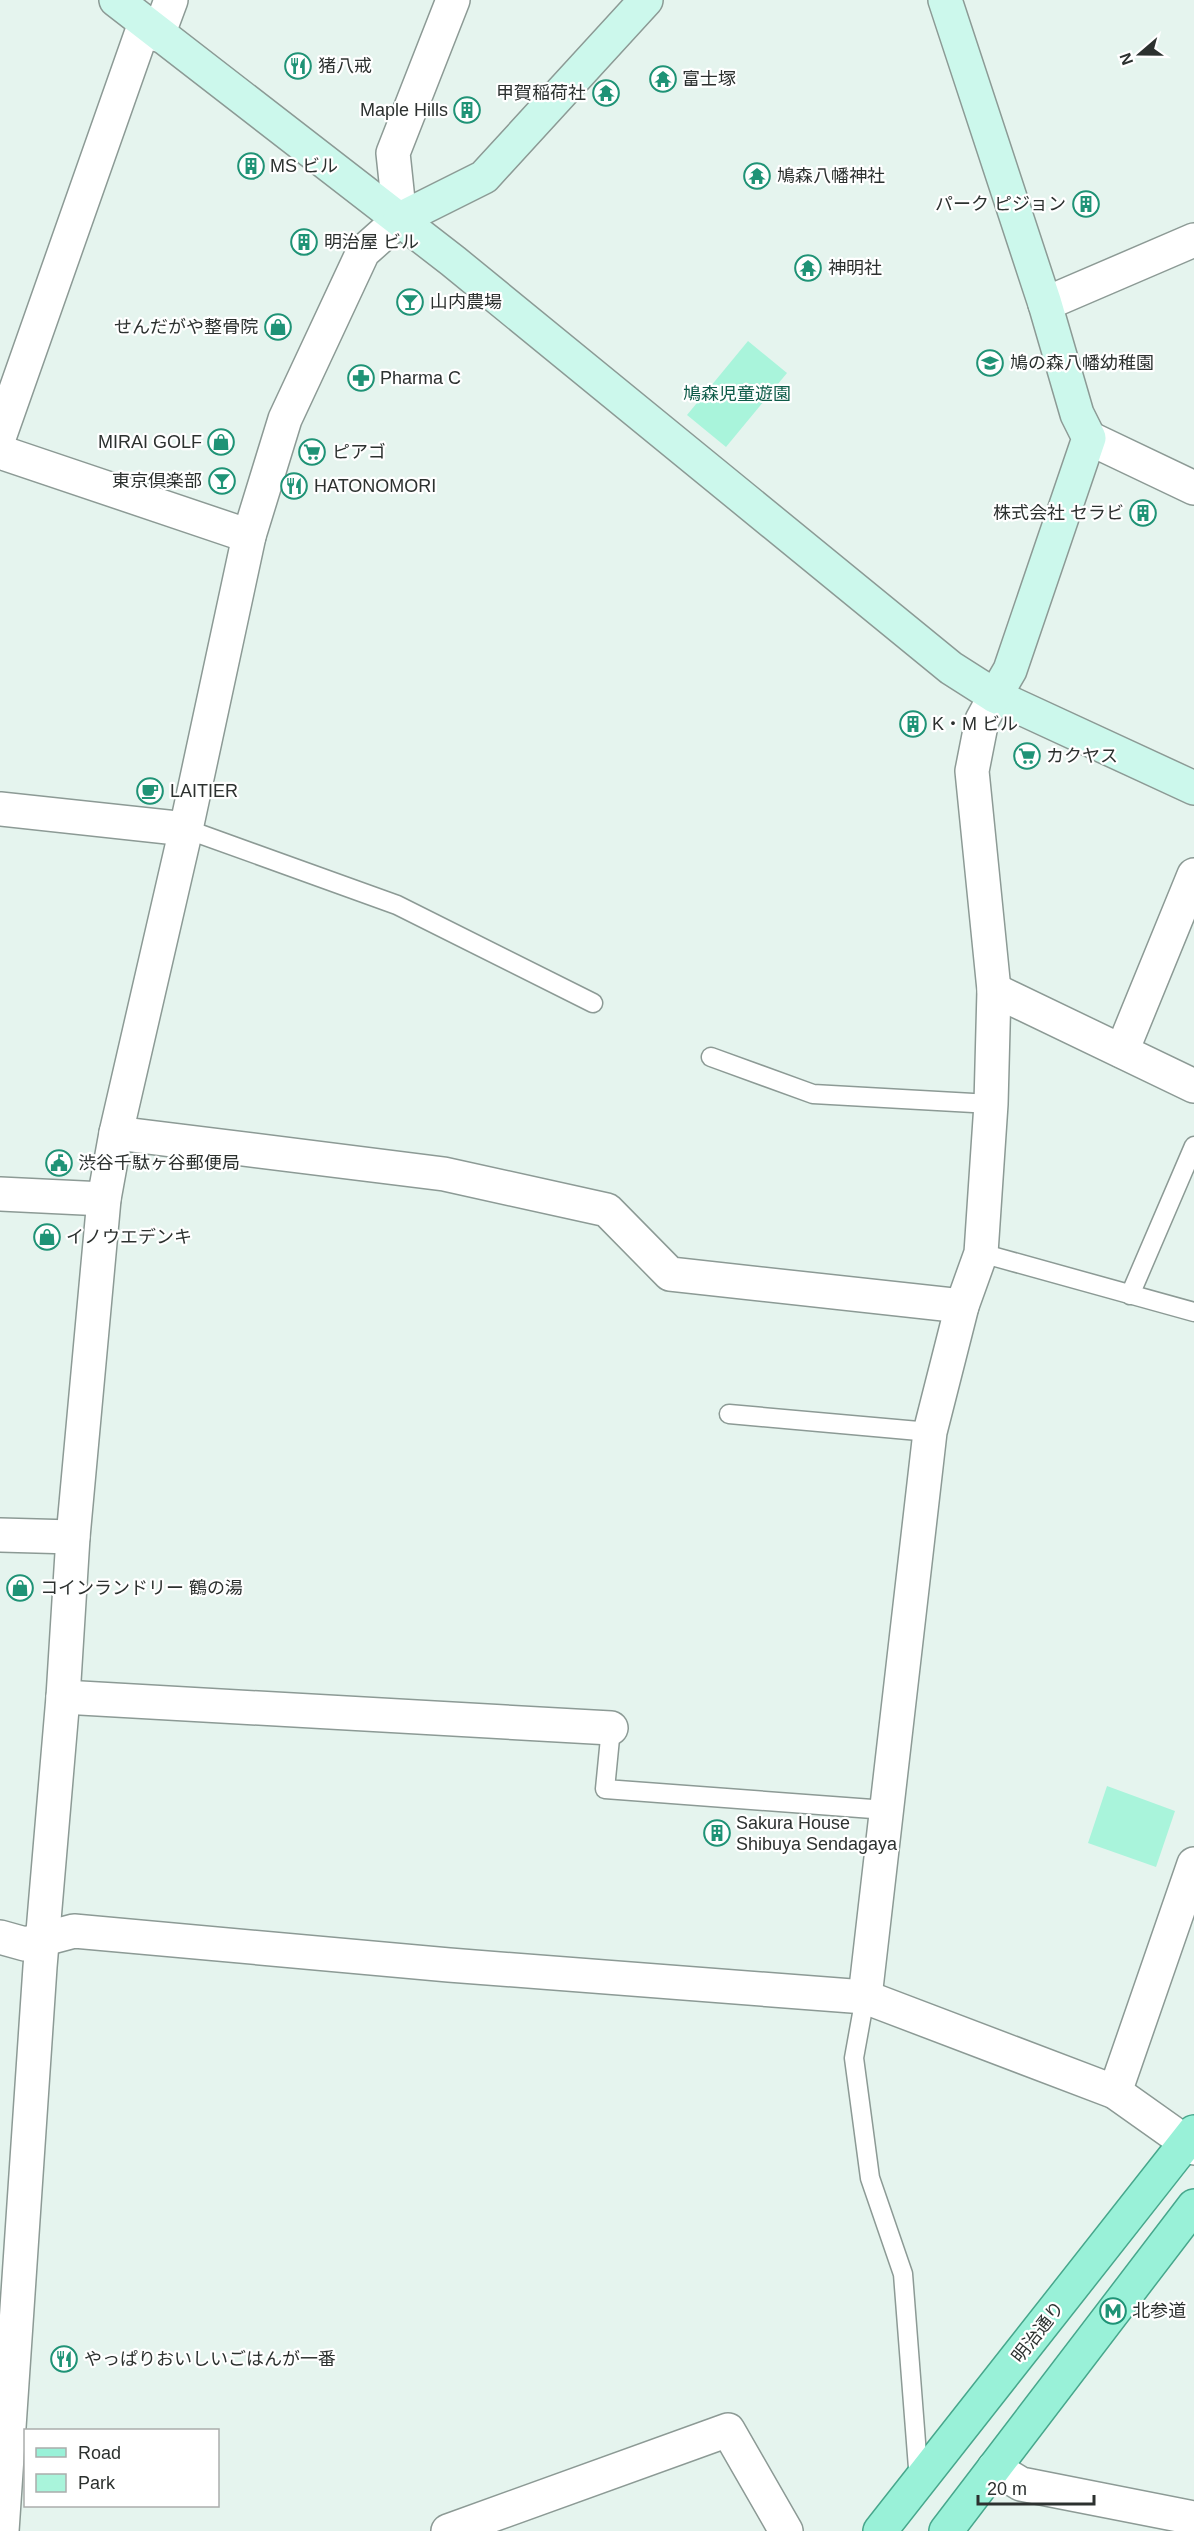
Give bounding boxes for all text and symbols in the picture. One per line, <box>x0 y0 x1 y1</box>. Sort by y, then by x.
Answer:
north arrow <box>1110 24 1170 84</box>
restaurant icon: 猪八戒 <box>283 51 313 81</box>
text: N <box>1116 51 1136 67</box>
place label: 猪八戒 <box>318 56 372 76</box>
temple icon: 富士塚 <box>648 64 678 94</box>
place label: 富士塚 <box>682 69 736 89</box>
temple icon: 甲賀稲荷社 <box>591 78 621 108</box>
place label: 甲賀稲荷社 <box>496 83 586 103</box>
building icon: Maple Hills <box>452 95 482 125</box>
place label: Maple Hills <box>360 100 448 120</box>
building icon: MS ビル <box>236 151 266 181</box>
place label: MS ビル <box>270 156 338 176</box>
temple icon: 鳩森八幡神社 <box>742 161 772 191</box>
place label: 鳩森八幡神社 <box>777 166 885 186</box>
building icon: パーク ピジョン <box>1071 189 1101 219</box>
place label: パーク ピジョン <box>935 194 1066 214</box>
building icon: 明治屋 ビル <box>289 227 319 257</box>
place label: 明治屋 ビル <box>324 232 419 252</box>
temple icon: 神明社 <box>793 253 823 283</box>
place label: 神明社 <box>828 258 882 278</box>
bar icon: 山内農場 <box>395 287 425 317</box>
place label: 山内農場 <box>430 292 502 312</box>
shop icon: せんだがや整骨院 <box>263 312 293 342</box>
place label: せんだがや整骨院 <box>114 317 258 337</box>
school or university icon: 鳩の森八幡幼稚園 <box>975 348 1005 378</box>
place label: 鳩の森八幡幼稚園 <box>1010 353 1154 373</box>
pharmacy icon: Pharma C <box>346 363 376 393</box>
place label: Pharma C <box>380 368 461 388</box>
park label: 鳩森児童遊園 <box>683 384 791 404</box>
shop icon: MIRAI GOLF <box>206 427 236 457</box>
place label: MIRAI GOLF <box>98 432 202 452</box>
supermarket icon: ピアゴ <box>297 437 327 467</box>
place label: ピアゴ <box>332 442 386 462</box>
bar icon: 東京倶楽部 <box>207 466 237 496</box>
place label: 東京倶楽部 <box>112 471 202 491</box>
restaurant icon: HATONOMORI <box>279 471 309 501</box>
place label: HATONOMORI <box>314 476 436 496</box>
building icon: 株式会社 セラビ <box>1128 498 1158 528</box>
place label: 株式会社 セラビ <box>993 503 1124 523</box>
building icon: K・M ビル <box>898 709 928 739</box>
place label: K・M ビル <box>932 714 1018 734</box>
supermarket icon: カクヤス <box>1012 741 1042 771</box>
place label: カクヤス <box>1046 746 1118 766</box>
cafe icon: LAITIER <box>135 776 165 806</box>
place label: LAITIER <box>170 781 238 801</box>
public building icon: 渋谷千駄ヶ谷郵便局 <box>44 1148 74 1178</box>
place label: 渋谷千駄ヶ谷郵便局 <box>78 1153 240 1173</box>
shop icon: イノウエデンキ <box>32 1222 62 1252</box>
place label: イノウエデンキ <box>66 1227 192 1247</box>
shop icon: コインランドリー 鶴の湯 <box>5 1573 35 1603</box>
place label: コインランドリー 鶴の湯 <box>40 1578 243 1598</box>
place label: Sakura House Shibuya Sendagaya <box>736 1813 898 1854</box>
building icon: Sakura House Shibuya Sendagaya <box>702 1818 732 1848</box>
metro station icon: 北参道 <box>1098 2296 1128 2326</box>
street label: 明治通り <box>1008 2297 1068 2367</box>
place label: 北参道 <box>1132 2301 1186 2321</box>
restaurant icon: やっぱりおいしいごはんが一番 <box>49 2344 79 2374</box>
place label: やっぱりおいしいごはんが一番 <box>84 2349 336 2369</box>
legend <box>24 2429 219 2507</box>
text: Road <box>78 2443 121 2463</box>
scale bar <box>978 2468 1094 2506</box>
text: Park <box>78 2473 116 2493</box>
text: 20 m <box>987 2479 1027 2499</box>

